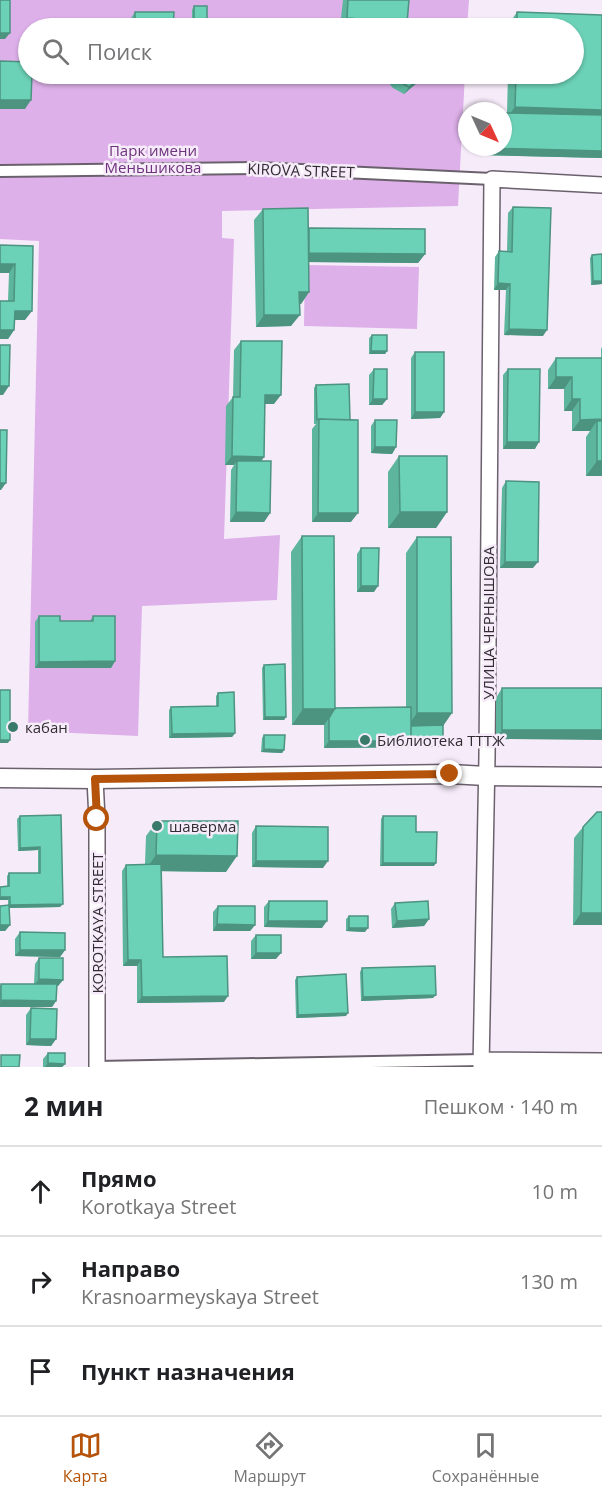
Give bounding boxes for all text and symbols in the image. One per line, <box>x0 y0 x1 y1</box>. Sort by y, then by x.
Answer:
search box <box>18 18 584 84</box>
icon: search <box>39 35 72 68</box>
text: Поиск <box>87 36 152 66</box>
north arrow <box>458 102 512 156</box>
park label: Парк имени Меньшикова <box>105 140 201 177</box>
street label: KIROVA STREET <box>247 158 356 182</box>
street label: УЛИЦА ЧЕРНЫШОВА <box>478 546 498 700</box>
place label: кабан <box>25 717 68 737</box>
marker: кабан <box>6 720 20 734</box>
place label: Библиотека ТТТЖ <box>377 730 505 750</box>
marker: Библиотека ТТТЖ <box>358 733 372 747</box>
route end <box>436 760 462 786</box>
route start <box>83 805 109 831</box>
place label: шаверма <box>169 816 236 836</box>
marker: шаверма <box>150 819 164 833</box>
street label: KOROTKAYA STREET <box>87 852 107 994</box>
text: 2 мин <box>24 1088 104 1124</box>
text: Пешком · 140 m <box>424 1093 578 1120</box>
text: Прямо <box>81 1163 157 1193</box>
icon: ahead <box>24 1175 57 1208</box>
text: 10 m <box>531 1178 578 1205</box>
text: Korotkaya Street <box>81 1193 236 1220</box>
text: Направо <box>81 1253 180 1283</box>
icon: right <box>24 1265 57 1298</box>
text: 130 m <box>520 1268 578 1295</box>
text: Krasnoarmeyskaya Street <box>81 1283 319 1310</box>
icon: arrive <box>24 1355 57 1388</box>
text: Пункт назначения <box>81 1356 295 1386</box>
tab: Карта <box>63 1429 108 1487</box>
tab: Маршрут <box>233 1429 306 1487</box>
tab: Сохранённые <box>432 1429 539 1487</box>

